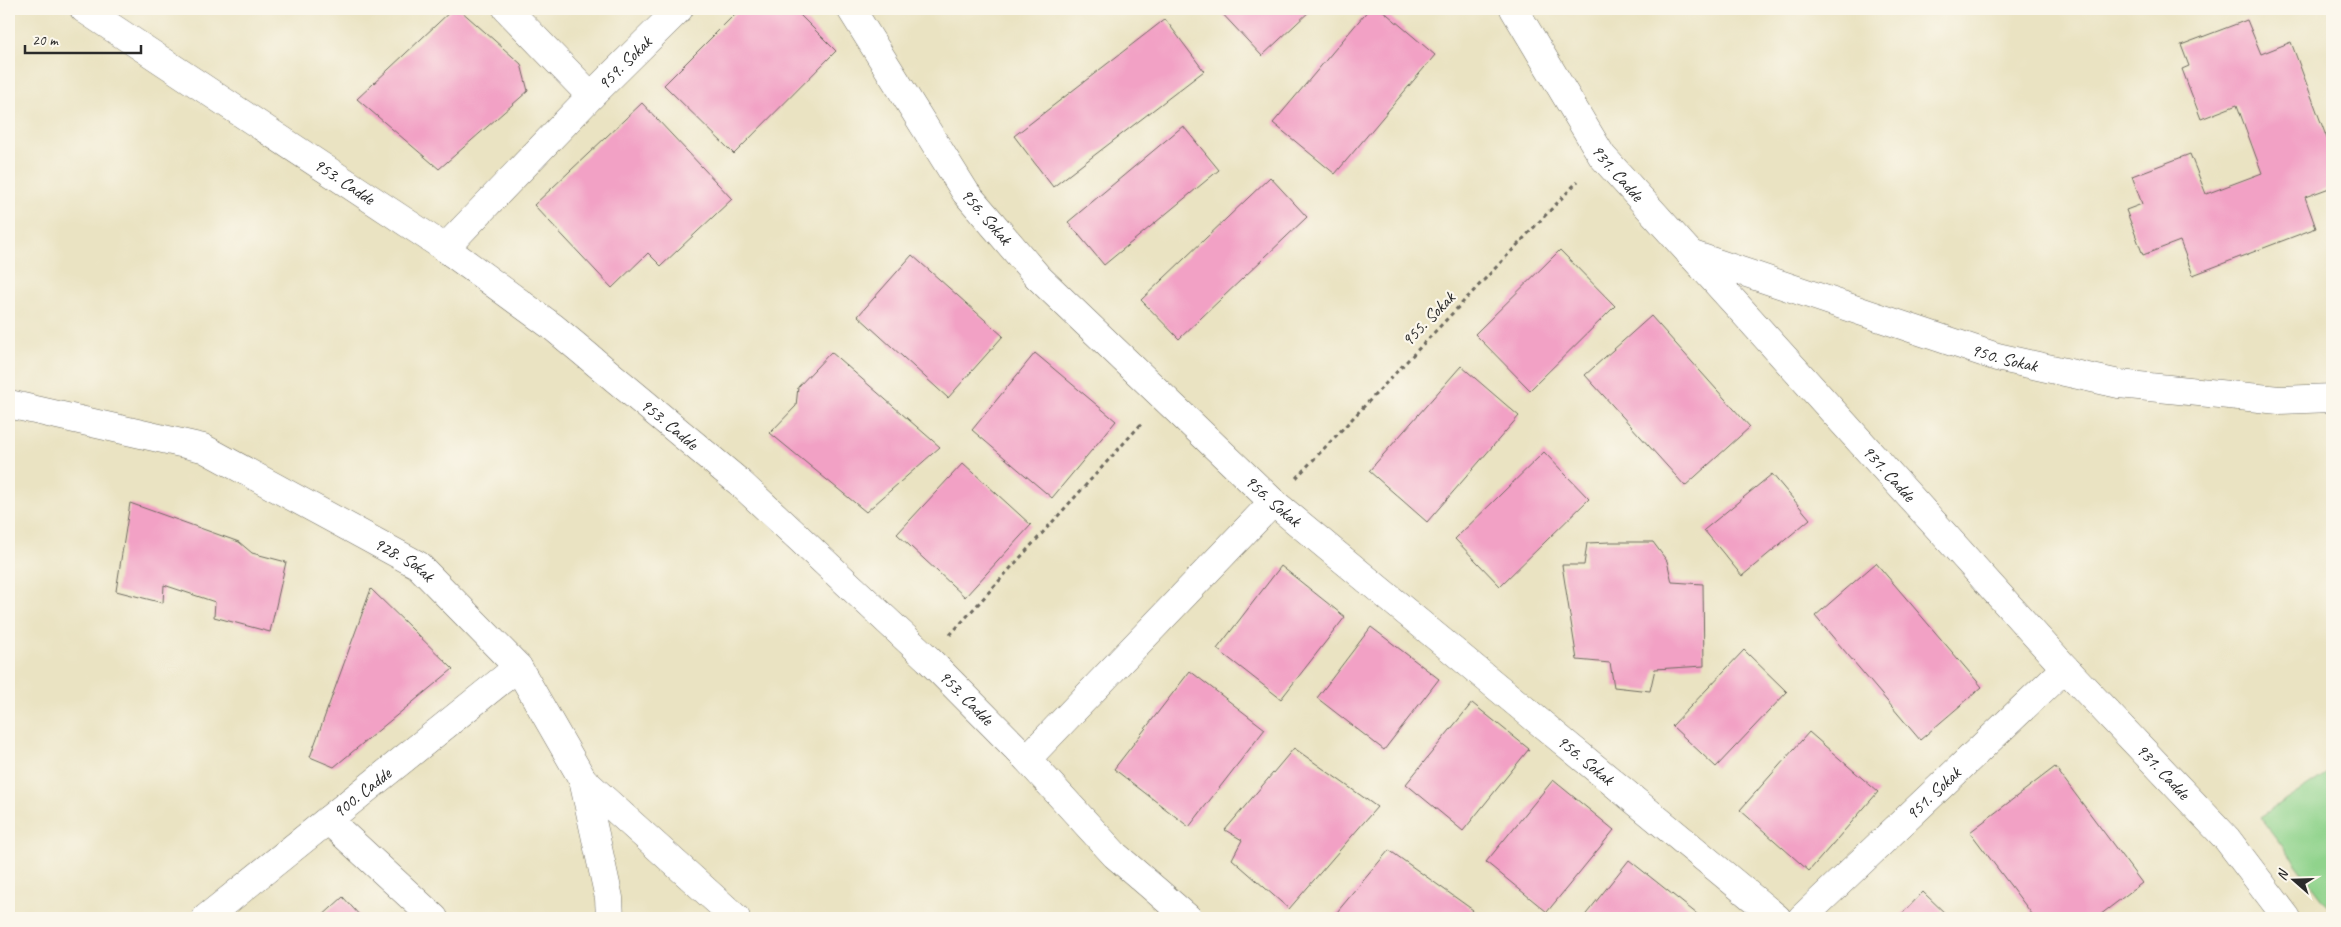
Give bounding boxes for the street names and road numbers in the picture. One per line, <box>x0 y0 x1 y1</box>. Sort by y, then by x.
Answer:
street label: 959. Sokak <box>593 30 657 94</box>
street label: 931. Cadde <box>1587 140 1649 207</box>
street label: 953. Cadde <box>309 153 380 210</box>
street label: 956. Sokak <box>956 184 1017 250</box>
street label: 955. Sokak <box>1397 286 1460 351</box>
street label: 950. Sokak <box>1968 338 2041 377</box>
street label: 953. Cadde <box>636 393 703 455</box>
street label: 931. Cadde <box>1858 440 1921 507</box>
street label: 956. Sokak <box>1240 470 1306 532</box>
street label: 928. Sokak <box>370 532 440 587</box>
street label: 953. Cadde <box>934 665 999 730</box>
street label: 956. Sokak <box>1552 730 1620 791</box>
street label: 931. Cadde <box>2131 739 2195 805</box>
street label: 951. Sokak <box>1901 761 1966 825</box>
street label: 900. Cadde <box>328 762 396 823</box>

